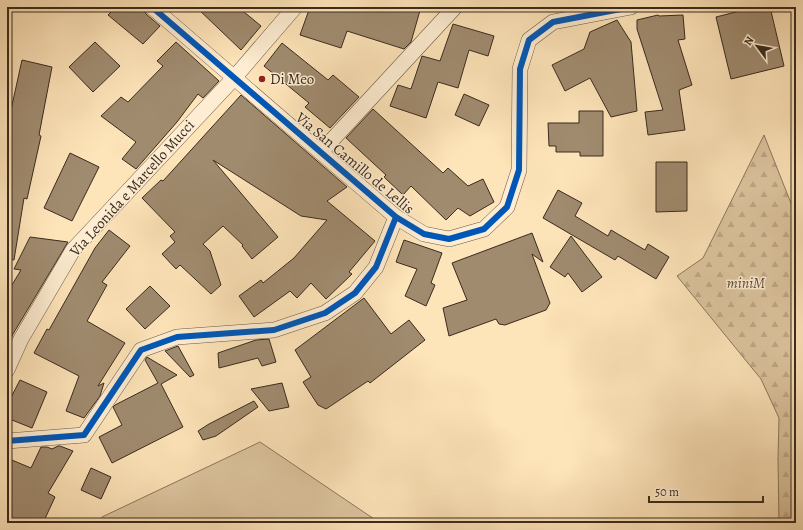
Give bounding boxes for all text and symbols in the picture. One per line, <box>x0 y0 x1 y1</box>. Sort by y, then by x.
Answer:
north arrow <box>737 26 777 66</box>
text: N <box>740 34 757 48</box>
place label: Di Meo <box>270 69 314 89</box>
marker: Di Meo <box>257 74 267 84</box>
street label: Via San Camillo de Lellis <box>291 107 419 219</box>
street label: Via Leonida e Marcello Mucci <box>64 115 199 261</box>
park label: miniM <box>727 273 765 293</box>
scale bar <box>649 478 763 504</box>
text: 50 m <box>655 484 679 500</box>

